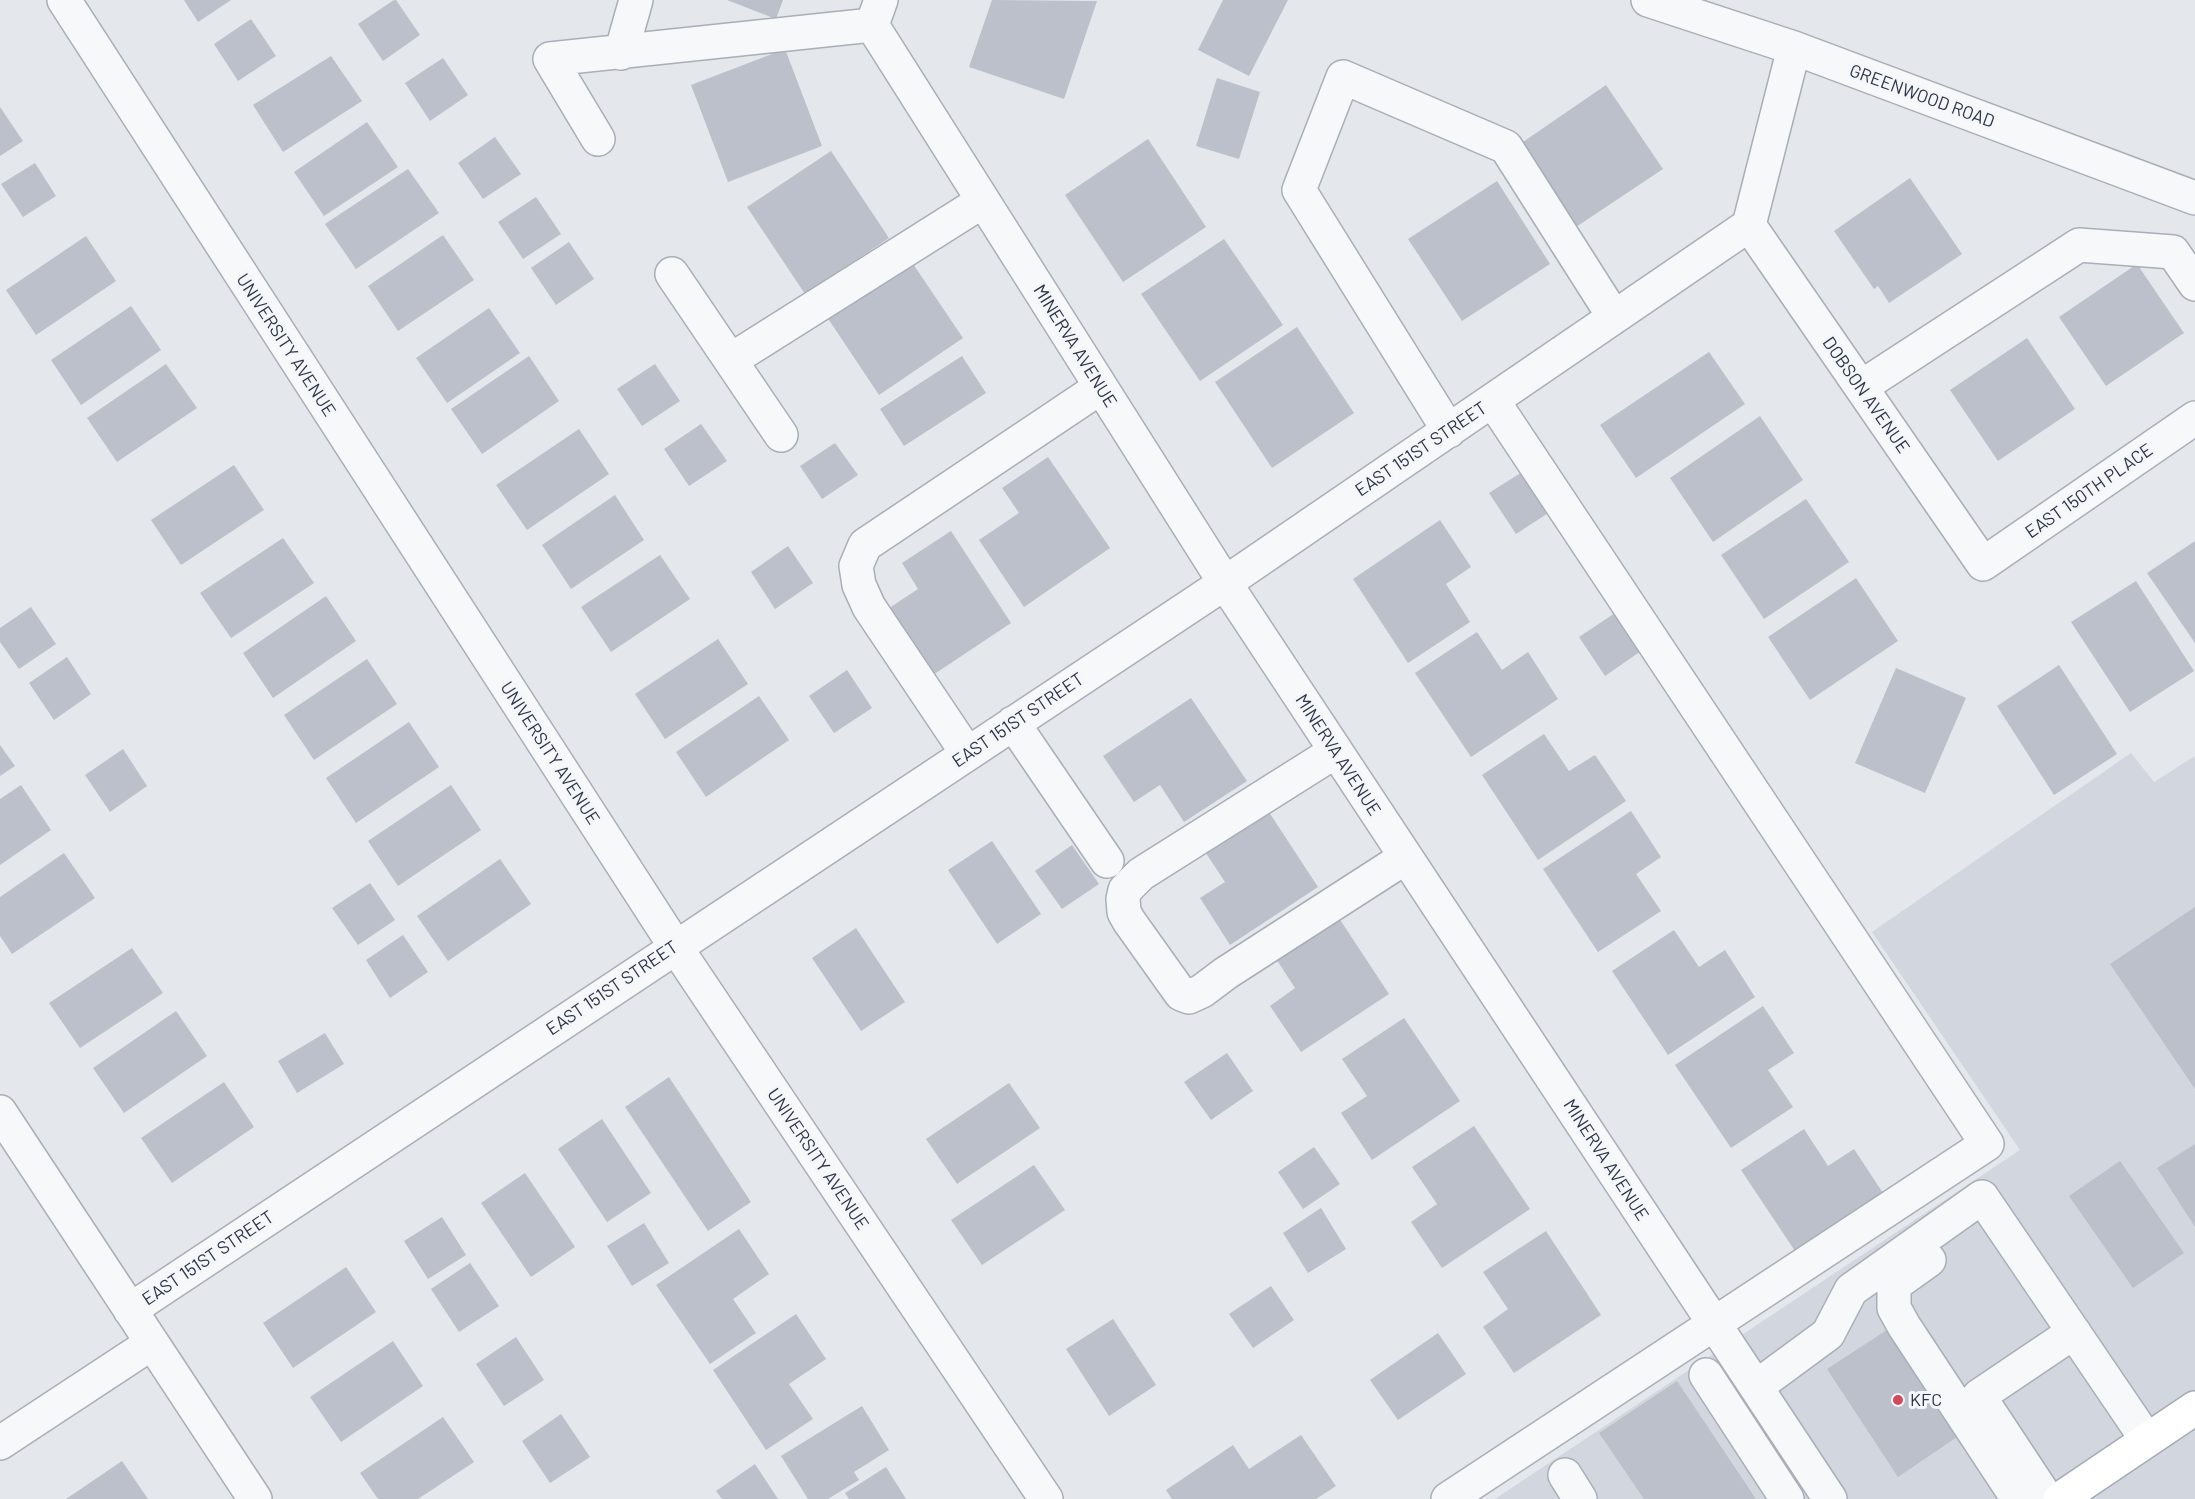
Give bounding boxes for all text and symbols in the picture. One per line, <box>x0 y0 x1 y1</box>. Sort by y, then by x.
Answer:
street label: GREENWOOD ROAD <box>1847 60 1997 132</box>
street label: UNIVERSITY AVENUE <box>232 270 340 420</box>
street label: MINERVA AVENUE <box>1029 281 1121 411</box>
street label: DOBSON AVENUE <box>1818 333 1914 457</box>
street label: EAST 151ST STREET <box>1351 397 1491 501</box>
street label: EAST 150TH PLACE <box>2021 439 2157 543</box>
street label: EAST 151ST STREET <box>948 668 1088 772</box>
street label: UNIVERSITY AVENUE <box>496 678 604 828</box>
street label: MINERVA AVENUE <box>1291 690 1385 820</box>
street label: EAST 151ST STREET <box>542 936 682 1040</box>
street label: UNIVERSITY AVENUE <box>763 1084 873 1234</box>
street label: MINERVA AVENUE <box>1559 1095 1653 1225</box>
street label: EAST 151ST STREET <box>138 1206 278 1310</box>
place label: KFC <box>1910 1389 1942 1411</box>
marker: KFC <box>1891 1393 1905 1407</box>

